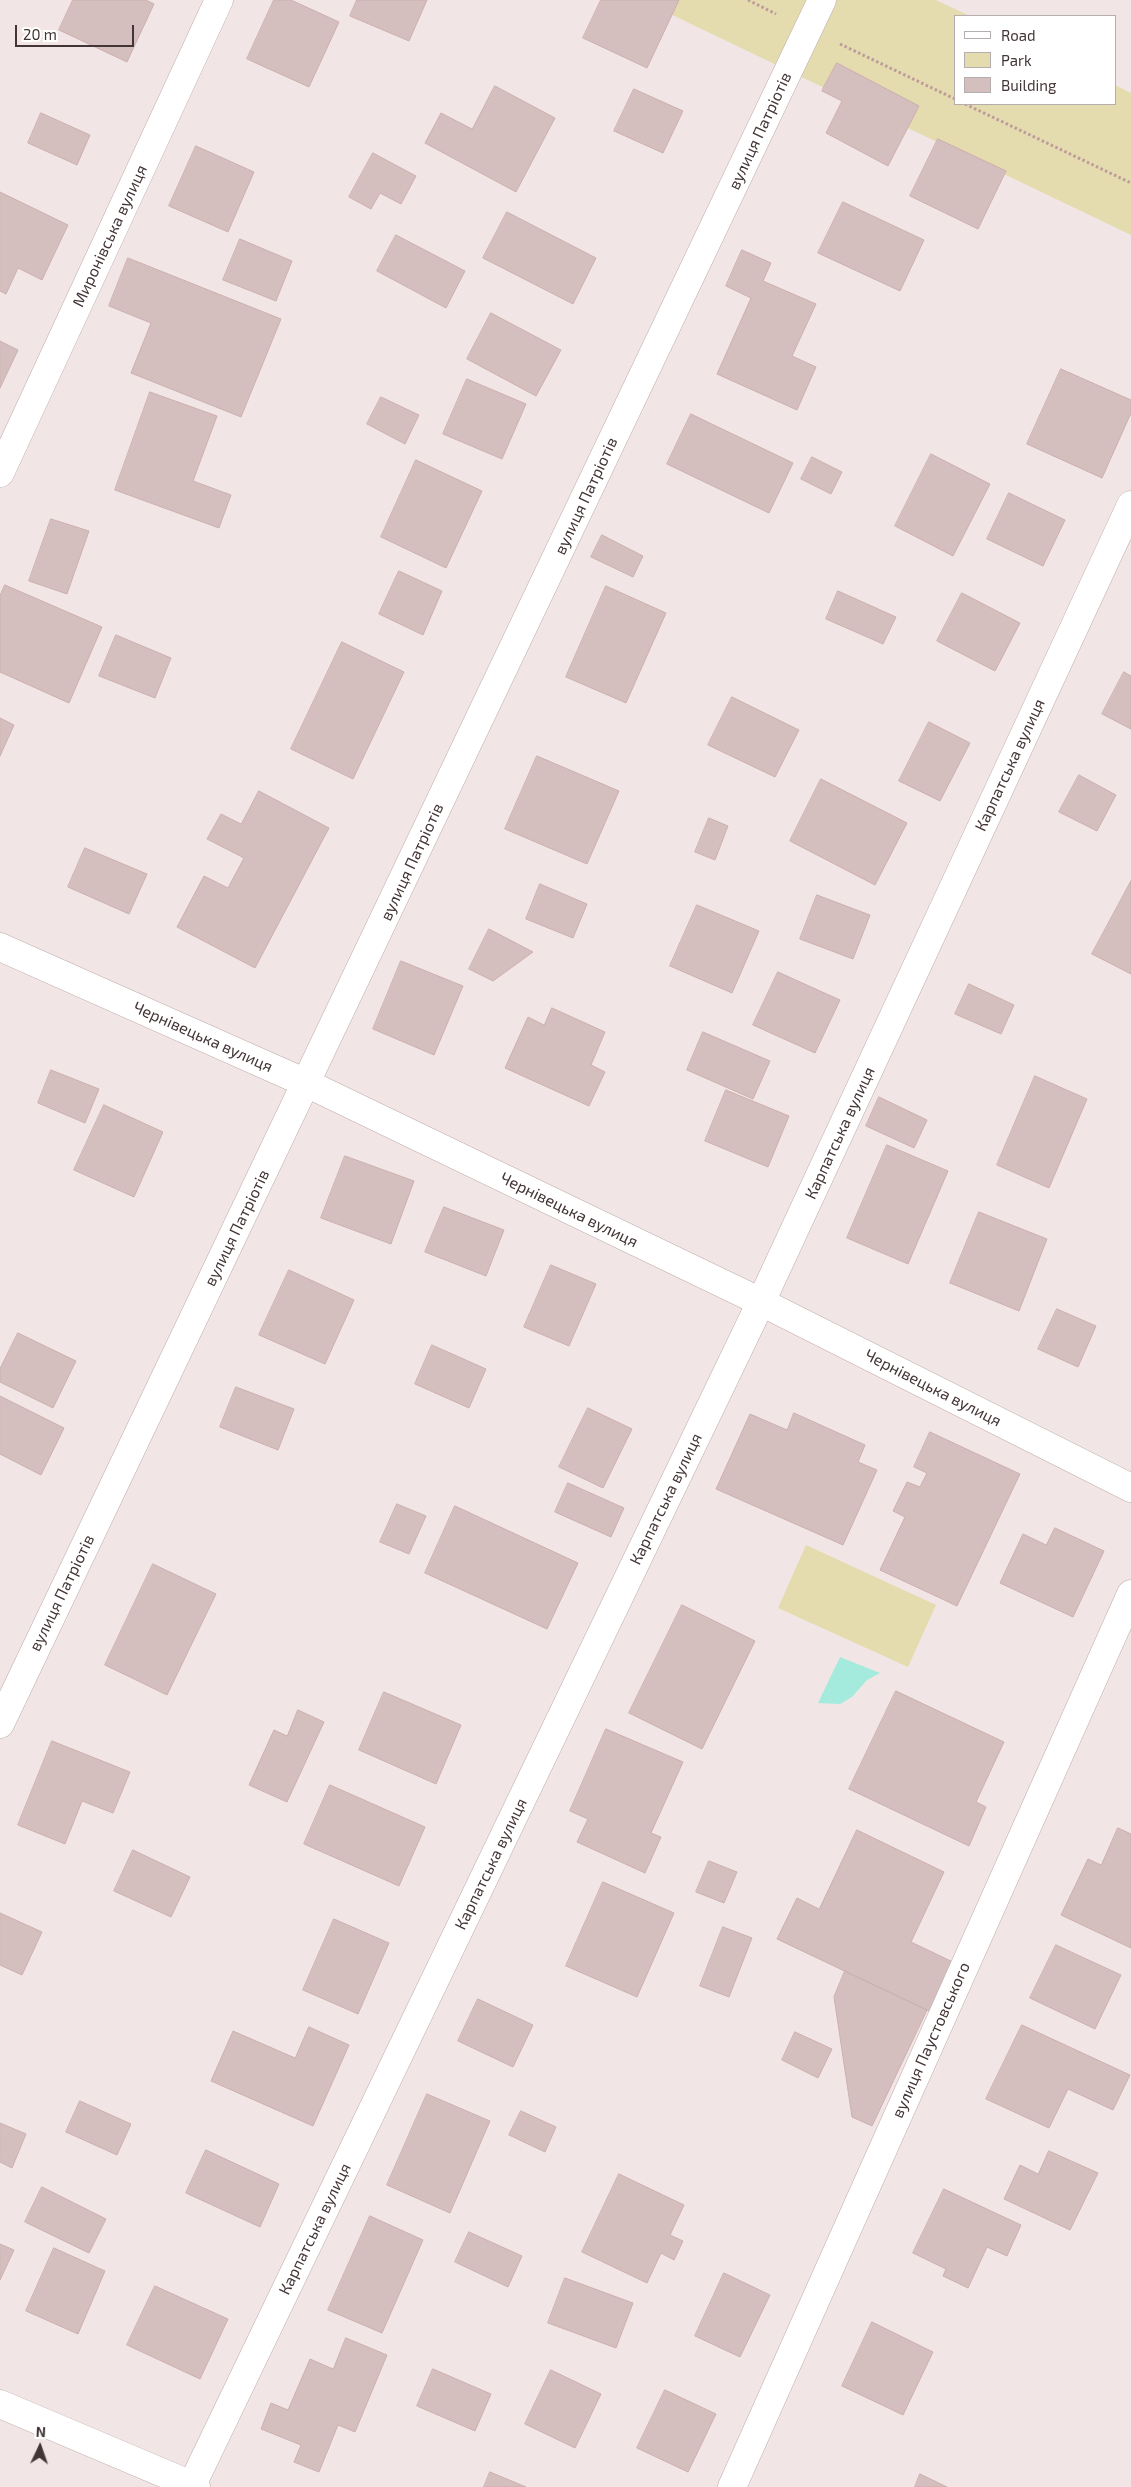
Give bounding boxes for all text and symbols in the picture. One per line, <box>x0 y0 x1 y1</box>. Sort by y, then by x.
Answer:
scale bar <box>18 15 136 47</box>
legend <box>954 15 1116 105</box>
text: 20 m <box>23 25 57 43</box>
text: Road <box>1001 26 1036 44</box>
text: Park <box>1001 51 1032 69</box>
street label: вулиця Патріотів <box>724 69 796 193</box>
text: Building <box>1001 76 1056 94</box>
street label: Миронівська вулиця <box>69 162 151 310</box>
street label: вулиця Патріотів <box>550 434 622 558</box>
street label: Карпатська вулиця <box>971 696 1049 834</box>
street label: вулиця Патріотів <box>376 800 448 924</box>
street label: Чернівецька вулиця <box>130 998 276 1076</box>
street label: Карпатська вулиця <box>801 1064 879 1202</box>
street label: вулиця Патріотів <box>200 1167 274 1289</box>
street label: Чернівецька вулиця <box>497 1168 641 1252</box>
street label: Чернівецька вулиця <box>861 1345 1005 1431</box>
street label: Карпатська вулиця <box>626 1430 706 1568</box>
street label: вулиця Патріотів <box>25 1532 99 1654</box>
street label: Карпатська вулиця <box>451 1795 531 1933</box>
street label: вулиця Паустовського <box>888 1959 974 2121</box>
street label: Карпатська вулиця <box>275 2160 355 2298</box>
north arrow <box>15 2422 65 2472</box>
text: N <box>35 2423 46 2440</box>

